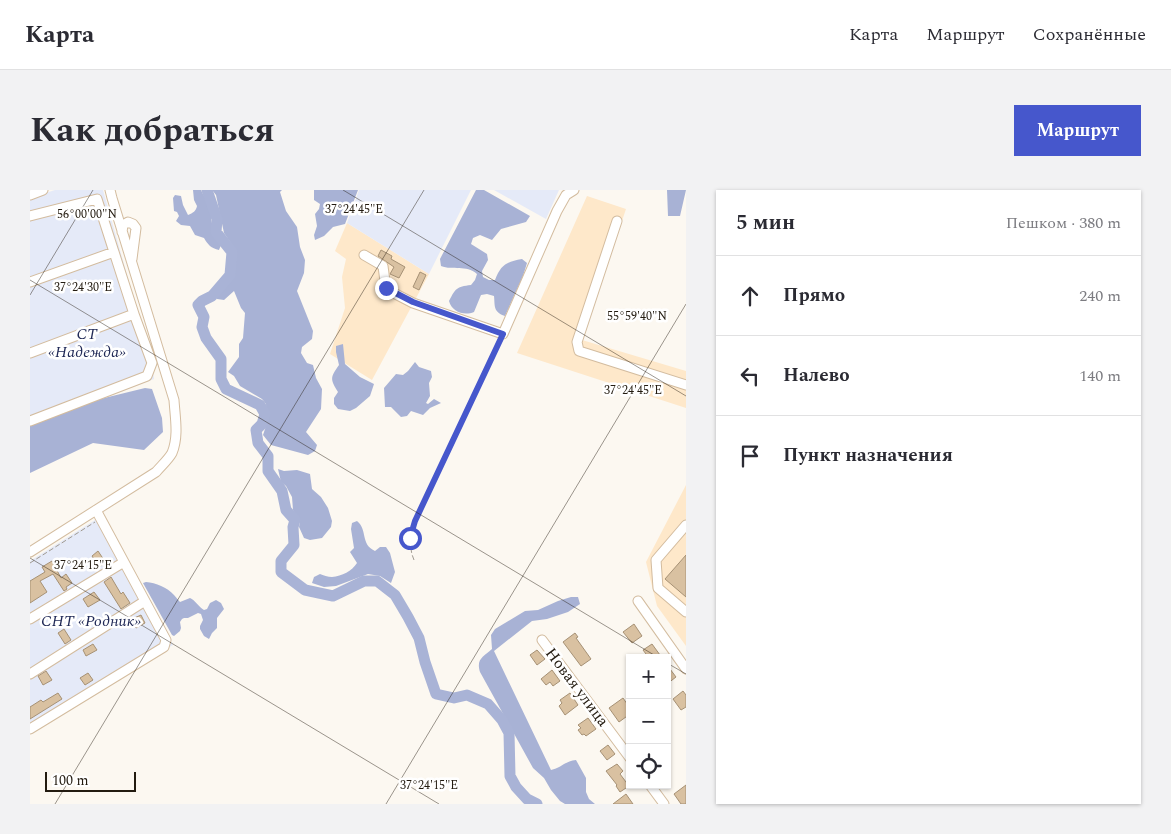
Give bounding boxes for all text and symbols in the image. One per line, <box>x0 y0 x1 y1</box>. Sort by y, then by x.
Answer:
text: Карта <box>25 17 94 53</box>
text: Карта <box>849 21 898 48</box>
text: Маршрут <box>926 21 1005 48</box>
text: Сохранённые <box>1033 21 1146 48</box>
text: Как добраться <box>30 104 275 157</box>
button: Маршрут <box>1014 105 1141 156</box>
text: 37°24'45"E <box>325 200 383 219</box>
text: 56°00'00"N <box>57 205 117 224</box>
text: 5 мин <box>736 207 795 239</box>
text: Пешком · 380 m <box>1006 211 1121 235</box>
route end <box>375 277 398 300</box>
text: 37°24'30"E <box>54 278 112 297</box>
text: Прямо <box>783 281 845 310</box>
icon: ahead <box>736 282 764 310</box>
text: 240 m <box>1079 284 1121 308</box>
text: 55°59'40"N <box>607 307 667 326</box>
park label: СТ «Надежда» <box>48 322 126 364</box>
text: Налево <box>783 361 850 390</box>
icon: left <box>736 362 764 390</box>
text: 140 m <box>1079 364 1121 388</box>
text: 37°24'45"E <box>604 381 662 400</box>
text: Пункт назначения <box>783 441 953 470</box>
icon: arrive <box>736 442 764 470</box>
route start <box>399 527 422 550</box>
text: 37°24'15"E <box>54 556 112 575</box>
park label: СНТ «Родник» <box>41 609 141 633</box>
street label: Новая улица <box>539 642 615 732</box>
map controls <box>626 654 671 789</box>
button: + <box>626 654 671 699</box>
button: − <box>626 699 671 744</box>
button: locate <box>626 744 671 789</box>
scale bar <box>45 769 136 792</box>
text: 100 m <box>52 770 89 791</box>
text: 37°24'15"E <box>400 776 458 795</box>

